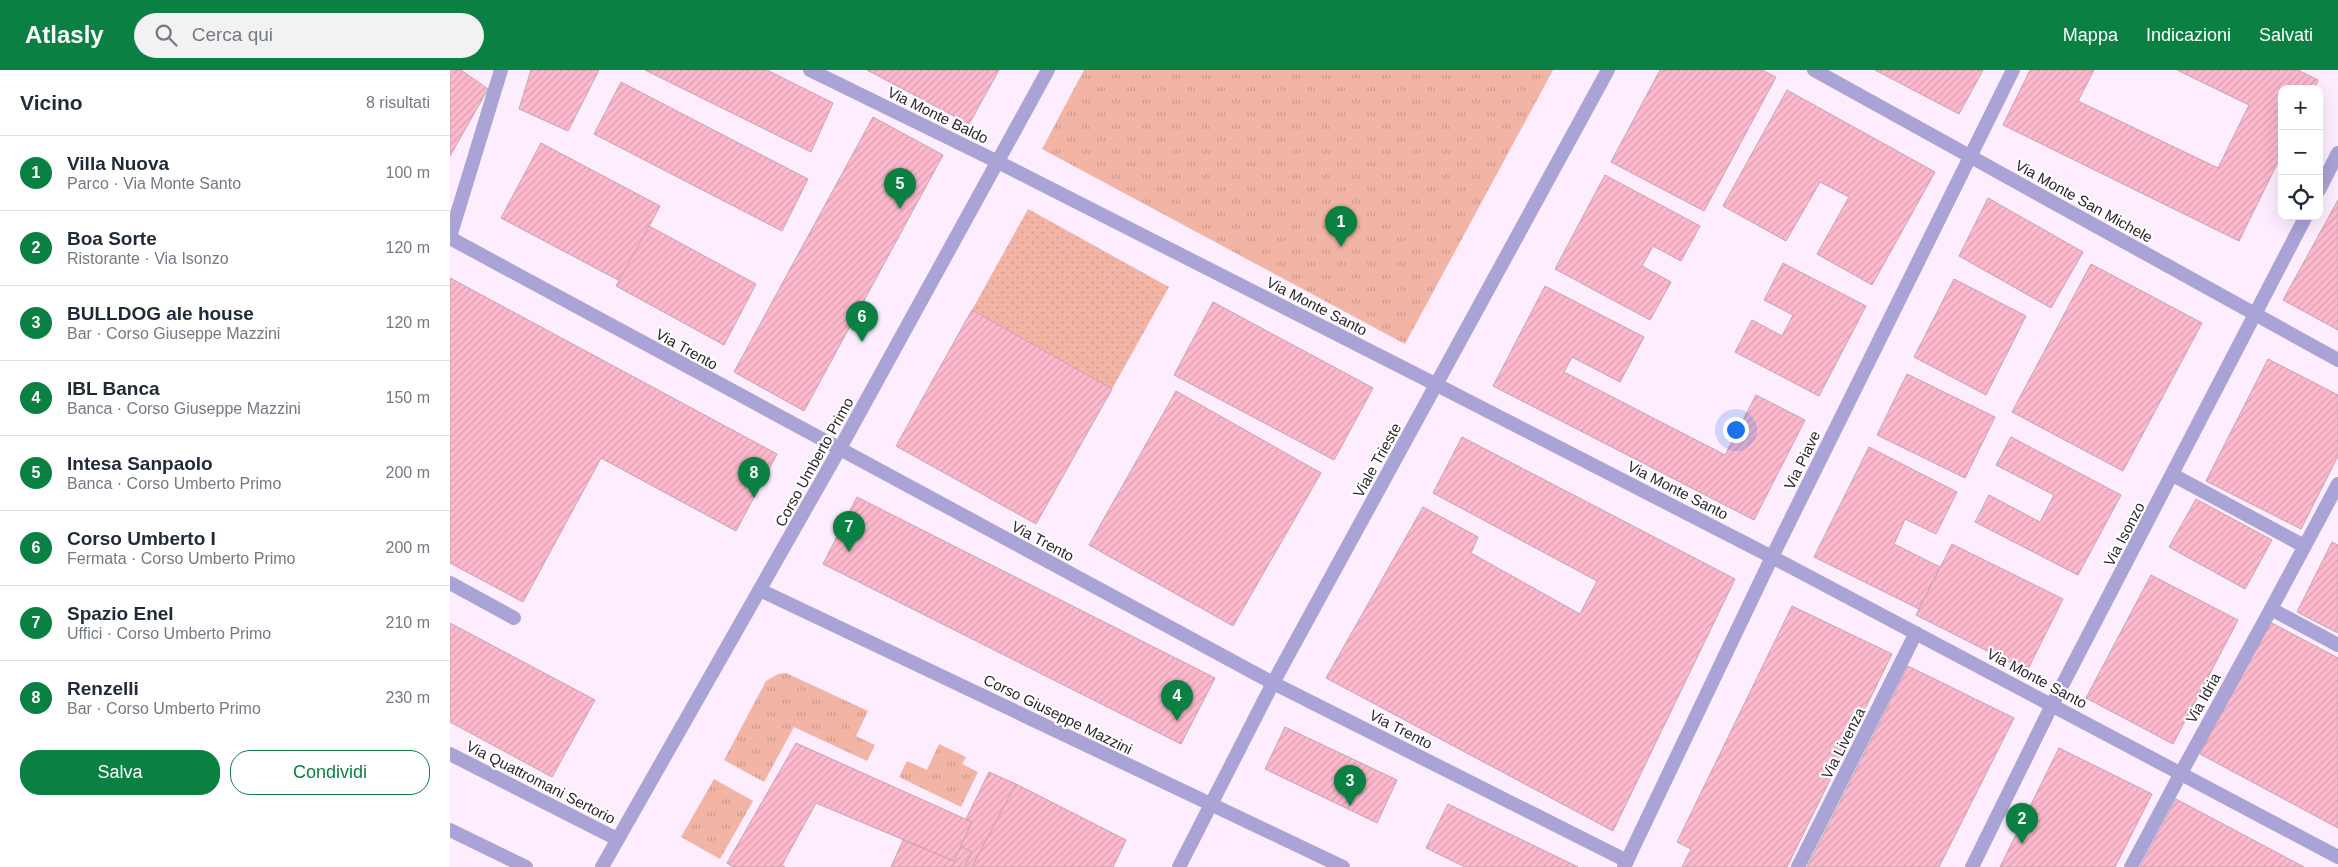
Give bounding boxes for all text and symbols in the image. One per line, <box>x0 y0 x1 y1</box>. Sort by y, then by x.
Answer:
search box <box>134 13 484 58</box>
text: Atlasly <box>25 21 104 48</box>
icon: search <box>152 21 180 49</box>
text: Cerca qui <box>192 24 273 45</box>
text: Mappa <box>2063 25 2118 45</box>
text: Indicazioni <box>2146 25 2231 45</box>
text: Salvati <box>2259 25 2313 45</box>
street label: Via Monte Baldo <box>885 83 991 147</box>
map controls <box>2278 85 2323 220</box>
button: + <box>2278 85 2323 130</box>
text: Vicino <box>20 91 83 114</box>
text: 8 risultati <box>366 94 430 111</box>
button: − <box>2278 130 2323 175</box>
text: Villa Nuova <box>67 153 169 174</box>
street label: Via Monte San Michele <box>2013 156 2155 246</box>
text: 1 <box>32 164 40 181</box>
text: 100 m <box>386 164 430 181</box>
pin: 5 <box>884 168 916 209</box>
text: Parco · Via Monte Santo <box>67 175 241 192</box>
button: locate <box>2278 175 2323 220</box>
pin: 1 <box>1325 206 1357 247</box>
text: Boa Sorte <box>67 228 157 249</box>
text: 2 <box>32 239 40 256</box>
text: 120 m <box>386 239 430 256</box>
text: Ristorante · Via Isonzo <box>67 250 229 267</box>
street label: Via Monte Santo <box>1264 273 1370 339</box>
pin: 6 <box>846 301 878 342</box>
text: BULLDOG ale house <box>67 303 254 324</box>
text: 3 <box>32 314 40 331</box>
text: 120 m <box>386 314 430 331</box>
text: Bar · Corso Giuseppe Mazzini <box>67 325 280 342</box>
street label: Via Trento <box>653 325 721 373</box>
text: IBL Banca <box>67 378 160 399</box>
text: 4 <box>32 389 40 406</box>
text: 150 m <box>386 389 430 406</box>
street label: Corso Umberto Primo <box>771 394 857 530</box>
text: Banca · Corso Giuseppe Mazzini <box>67 400 301 417</box>
your location <box>1723 417 1749 443</box>
street label: Viale Trieste <box>1350 420 1404 500</box>
street label: Via Piave <box>1781 428 1823 492</box>
text: Intesa Sanpaolo <box>67 453 213 474</box>
pin: 8 <box>738 457 770 498</box>
street label: Via Monte Santo <box>1625 457 1731 523</box>
text: 5 <box>32 464 40 481</box>
text: 200 m <box>386 464 430 481</box>
text: Banca · Corso Umberto Primo <box>67 475 281 492</box>
street label: Via Isonzo <box>2100 499 2148 569</box>
pin: 7 <box>833 511 865 552</box>
street label: Via Trento <box>1009 518 1077 564</box>
text: Corso Umberto I <box>67 528 216 549</box>
text: 6 <box>32 539 40 556</box>
text: 200 m <box>386 539 430 556</box>
text: Fermata · Corso Umberto Primo <box>67 550 296 567</box>
text: Spazio Enel <box>67 603 174 624</box>
text: 7 <box>32 614 40 631</box>
text: 210 m <box>386 614 430 631</box>
text: Uffici · Corso Umberto Primo <box>67 625 271 642</box>
street label: Via Monte Santo <box>1984 645 2090 711</box>
street label: Via Idria <box>2182 669 2224 726</box>
street label: Corso Giuseppe Mazzini <box>981 671 1135 757</box>
text: Renzelli <box>67 678 139 699</box>
pin: 4 <box>1161 680 1193 721</box>
text: 8 <box>32 689 40 706</box>
text: 230 m <box>386 689 430 706</box>
text: Bar · Corso Umberto Primo <box>67 700 261 717</box>
street label: Via Livenza <box>1818 704 1868 781</box>
street label: Via Trento <box>1367 706 1435 752</box>
street label: Via Quattromani Sertorio <box>464 737 618 827</box>
button: Salva <box>20 750 220 795</box>
button: Condividi <box>230 750 430 795</box>
pin: 3 <box>1334 765 1366 806</box>
pin: 2 <box>2006 803 2038 844</box>

